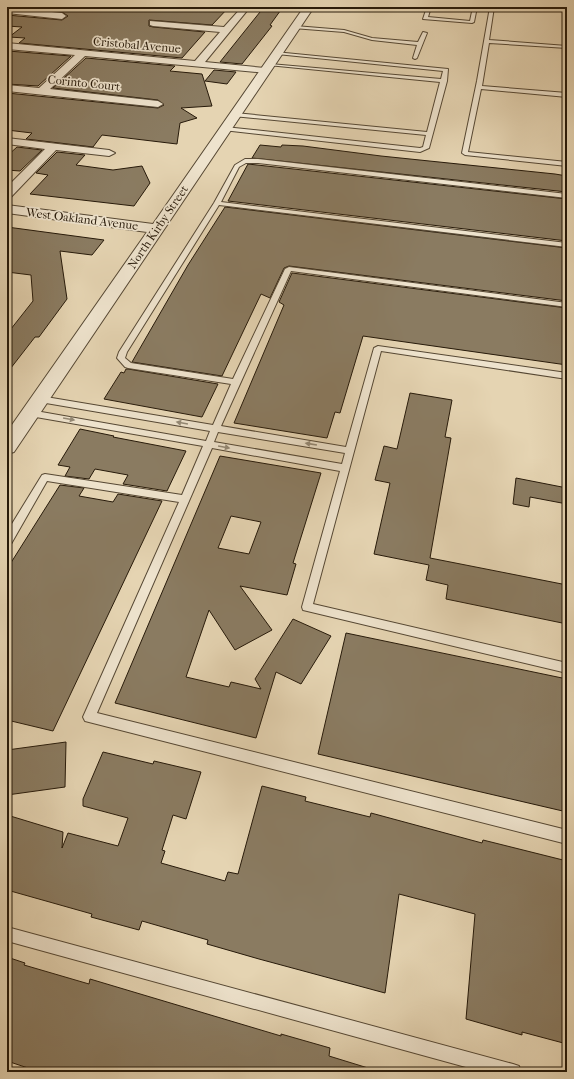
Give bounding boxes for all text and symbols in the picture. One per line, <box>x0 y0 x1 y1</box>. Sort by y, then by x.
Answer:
street label: Cristobal Avenue <box>93 34 181 56</box>
street label: Corinto Court <box>47 72 122 94</box>
street label: North Kirby Street <box>125 182 191 271</box>
street label: West Oakland Avenue <box>24 205 139 233</box>
one-way arrow <box>63 417 75 423</box>
one-way arrow <box>176 420 189 426</box>
one-way arrow <box>305 441 317 447</box>
one-way arrow <box>218 444 231 450</box>

